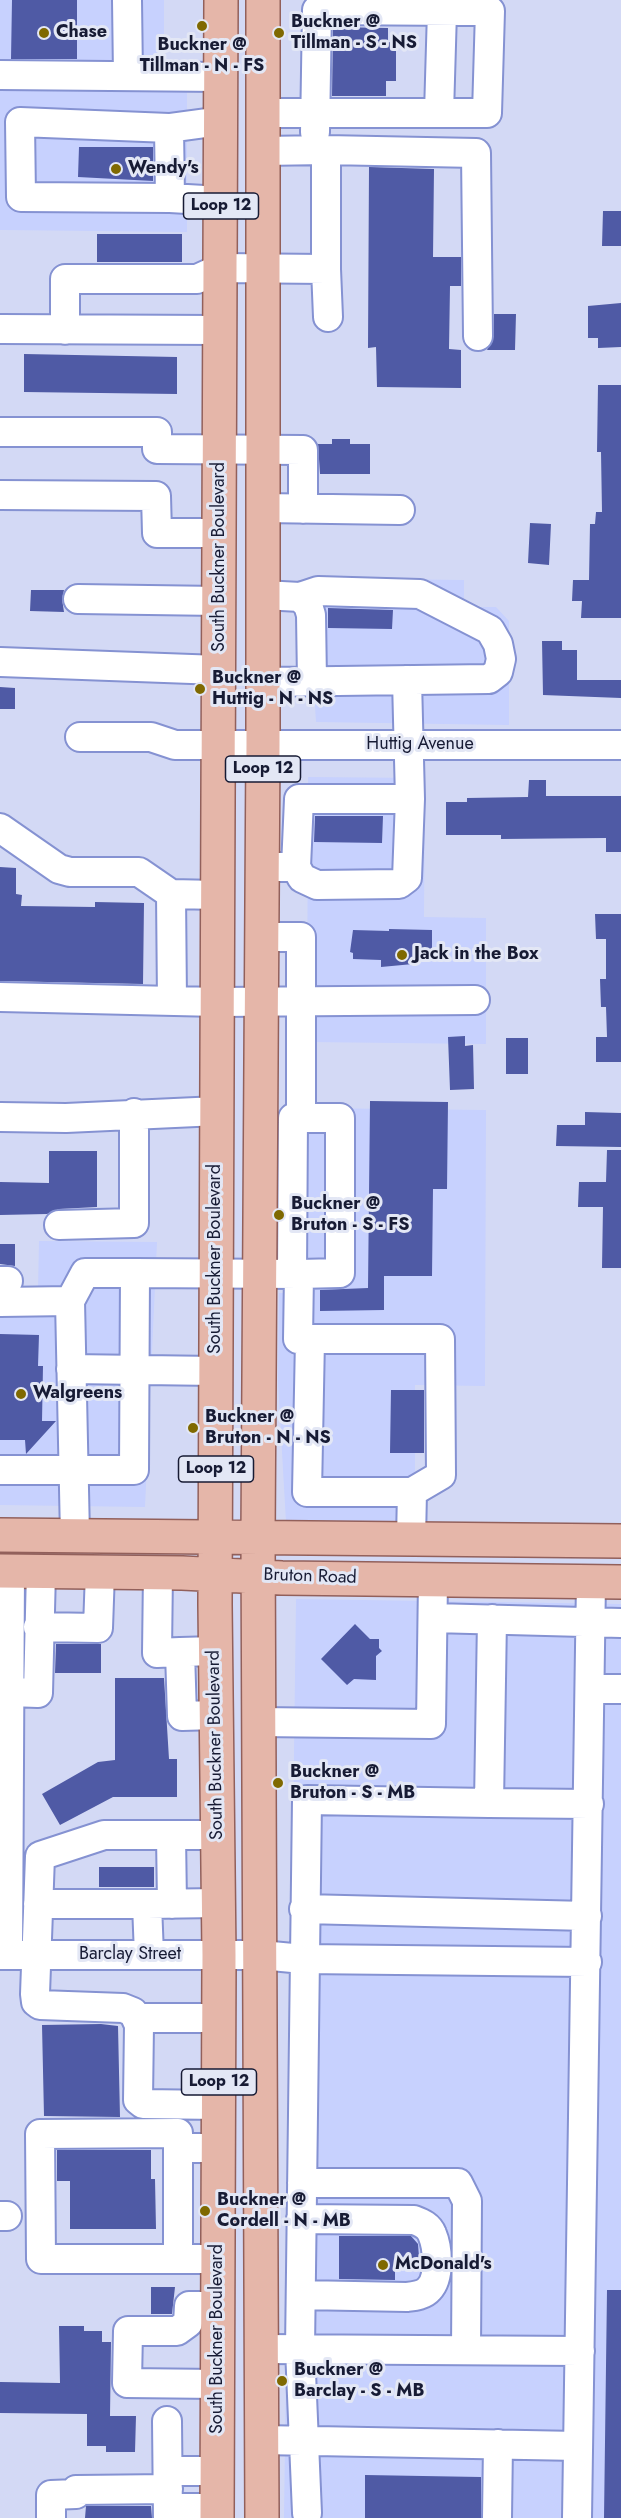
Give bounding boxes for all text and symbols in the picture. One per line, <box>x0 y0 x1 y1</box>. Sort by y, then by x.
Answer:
place label: Buckner @ Tillman - S - NS <box>291 12 417 54</box>
marker: Buckner @ Tillman - N - FS <box>195 19 209 33</box>
place label: Chase <box>56 22 107 44</box>
marker: Chase <box>37 26 51 40</box>
marker: Buckner @ Tillman - S - NS <box>272 26 286 40</box>
place label: Buckner @ Tillman - N - FS <box>140 35 264 78</box>
place label: Wendy's <box>128 158 199 180</box>
marker: Wendy's <box>109 162 123 176</box>
road number: Loop 12 <box>184 193 258 219</box>
street label: South Buckner Boulevard <box>209 462 231 652</box>
place label: Buckner @ Huttig - N - NS <box>212 668 333 710</box>
marker: Buckner @ Huttig - N - NS <box>193 682 207 696</box>
street label: Huttig Avenue <box>366 734 474 756</box>
road number: Loop 12 <box>226 756 300 782</box>
place label: Jack in the Box <box>414 944 539 966</box>
marker: Jack in the Box <box>395 948 409 962</box>
street label: South Buckner Boulevard <box>205 1164 227 1354</box>
place label: Buckner @ Bruton - S - FS <box>291 1194 409 1236</box>
marker: Buckner @ Bruton - S - FS <box>272 1208 286 1222</box>
place label: Walgreens <box>33 1383 122 1405</box>
marker: Walgreens <box>14 1387 28 1401</box>
place label: Buckner @ Bruton - N - NS <box>205 1407 331 1450</box>
marker: Buckner @ Bruton - N - NS <box>186 1421 200 1435</box>
road number: Loop 12 <box>178 1456 254 1482</box>
street label: Bruton Road <box>263 1565 357 1589</box>
street label: South Buckner Boulevard <box>204 1650 228 1840</box>
place label: Buckner @ Bruton - S - MB <box>290 1762 415 1804</box>
marker: Buckner @ Bruton - S - MB <box>271 1776 285 1790</box>
street label: Barclay Street <box>79 1944 181 1966</box>
road number: Loop 12 <box>182 2069 256 2095</box>
place label: Buckner @ Cordell - N - MB <box>217 2190 351 2232</box>
marker: Buckner @ Cordell - N - MB <box>198 2204 212 2218</box>
street label: South Buckner Boulevard <box>207 2244 229 2434</box>
place label: McDonald's <box>395 2254 492 2276</box>
marker: McDonald's <box>376 2258 390 2272</box>
place label: Buckner @ Barclay - S - MB <box>294 2360 424 2402</box>
marker: Buckner @ Barclay - S - MB <box>275 2374 289 2388</box>

